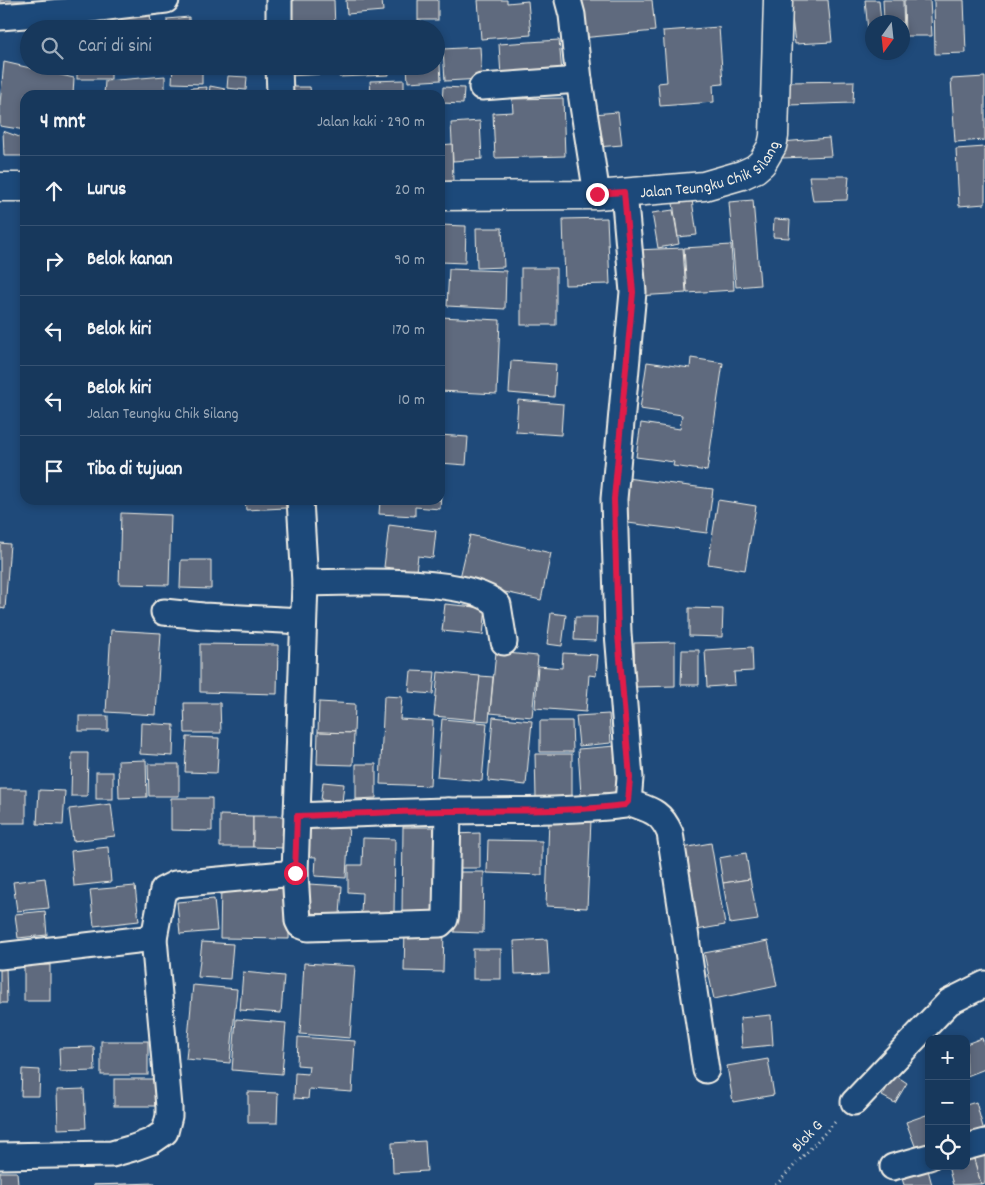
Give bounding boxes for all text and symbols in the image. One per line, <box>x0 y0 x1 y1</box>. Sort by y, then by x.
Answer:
north arrow <box>865 15 910 60</box>
search box <box>20 20 445 75</box>
icon: search <box>38 34 66 62</box>
text: Cari di sini <box>78 34 152 61</box>
text: 4 mnt <box>40 108 85 138</box>
text: Jalan kaki · 290 m <box>317 111 425 134</box>
street label: Jalan Teungku Chik Silang <box>639 140 787 205</box>
icon: ahead <box>40 177 68 205</box>
text: Lurus <box>87 177 126 204</box>
text: 20 m <box>395 179 425 202</box>
route end <box>586 183 609 206</box>
icon: right <box>40 247 68 275</box>
text: Belok kanan <box>87 247 173 274</box>
text: 90 m <box>394 249 425 272</box>
icon: left <box>40 317 68 345</box>
text: Belok kiri <box>87 317 151 344</box>
text: 170 m <box>392 319 425 342</box>
text: Belok kiri <box>87 376 151 403</box>
icon: left <box>40 387 68 415</box>
text: 10 m <box>398 389 425 412</box>
text: Jalan Teungku Chik Silang <box>87 403 239 426</box>
icon: arrive <box>40 457 68 485</box>
text: Tiba di tujuan <box>87 457 182 484</box>
route start <box>284 862 307 885</box>
map controls <box>925 1035 970 1170</box>
button: + <box>925 1035 970 1080</box>
button: − <box>925 1080 970 1125</box>
street label: Blok G <box>787 1115 829 1158</box>
button: locate <box>925 1125 970 1170</box>

